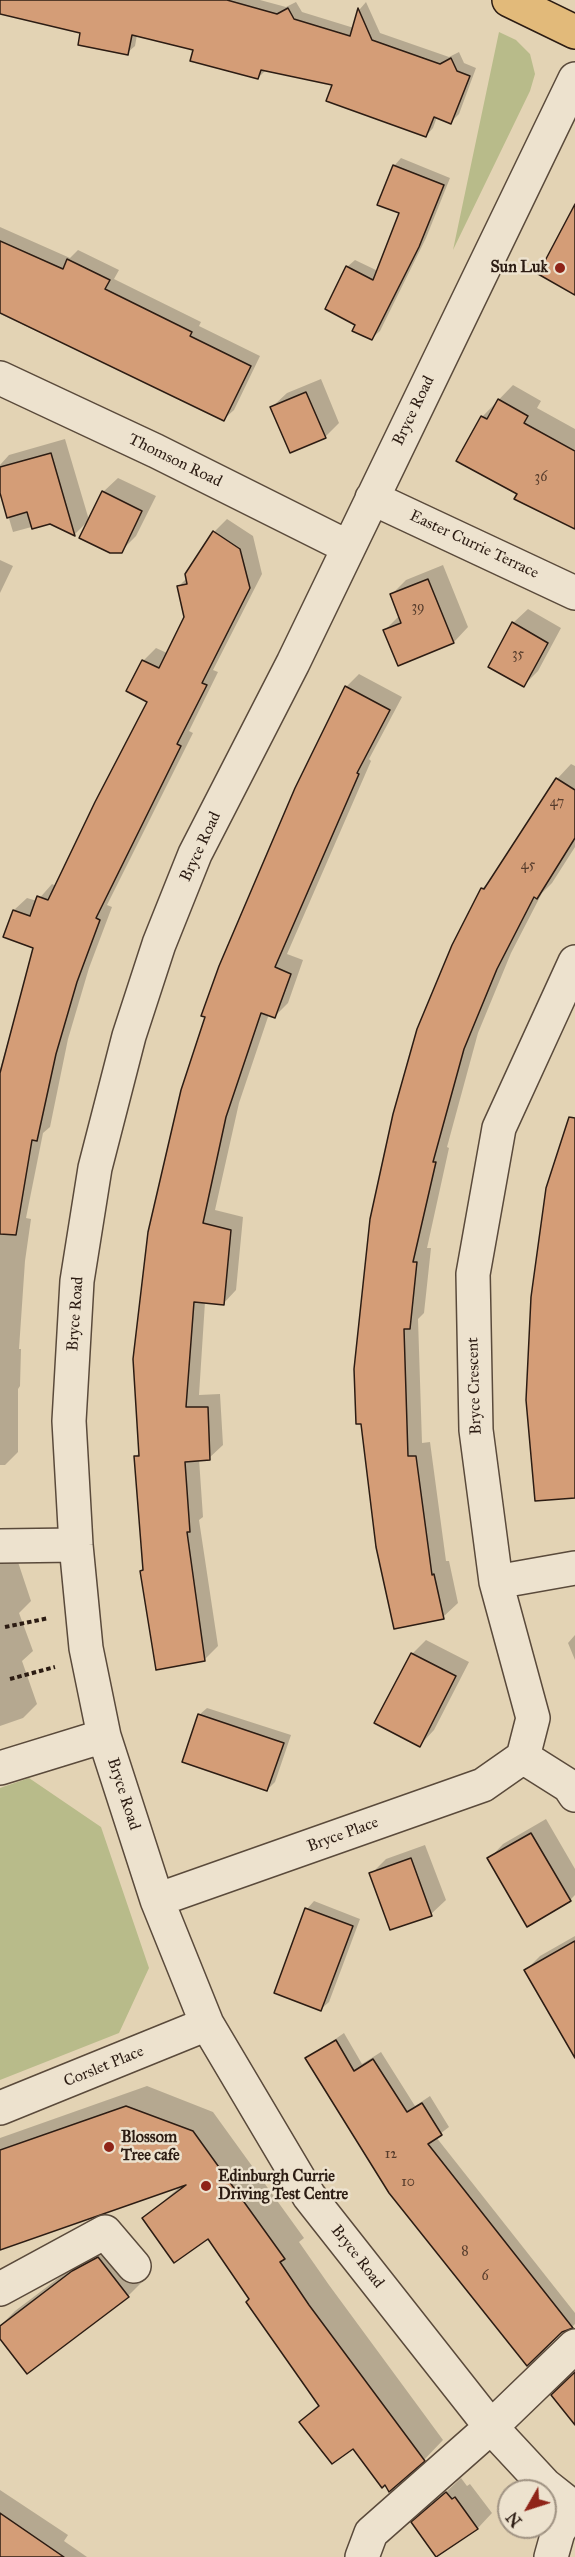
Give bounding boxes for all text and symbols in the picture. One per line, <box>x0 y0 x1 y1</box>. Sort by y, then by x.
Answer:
place label: Sun Luk <box>490 258 548 278</box>
marker: Sun Luk <box>553 261 567 275</box>
street label: Bryce Road <box>389 373 439 449</box>
street label: Thomson Road <box>125 430 225 492</box>
house number: 36 <box>535 470 547 486</box>
street label: Easter Currie Terrace <box>406 507 542 583</box>
house number: 39 <box>411 600 425 616</box>
house number: 35 <box>512 647 524 663</box>
house number: 47 <box>550 795 564 811</box>
street label: Bryce Road <box>176 809 226 885</box>
house number: 45 <box>521 858 535 874</box>
street label: Bryce Road <box>64 1276 88 1352</box>
street label: Bryce Crescent <box>464 1337 486 1435</box>
street label: Bryce Road <box>102 1755 144 1833</box>
street label: Bryce Place <box>305 1813 381 1857</box>
street label: Corslet Place <box>61 2042 147 2092</box>
place label: Blossom Tree cafe <box>121 2128 180 2166</box>
marker: Blossom Tree cafe <box>102 2140 116 2154</box>
house number: 12 <box>385 2147 397 2163</box>
place label: Edinburgh Currie Driving Test Centre <box>218 2167 348 2205</box>
house number: 10 <box>401 2175 415 2191</box>
marker: Edinburgh Currie Driving Test Centre <box>199 2179 213 2193</box>
street label: Bryce Road <box>326 2222 388 2292</box>
house number: 8 <box>461 2244 469 2260</box>
house number: 6 <box>481 2269 489 2285</box>
north arrow <box>497 2479 557 2539</box>
text: N <box>503 2508 526 2531</box>

